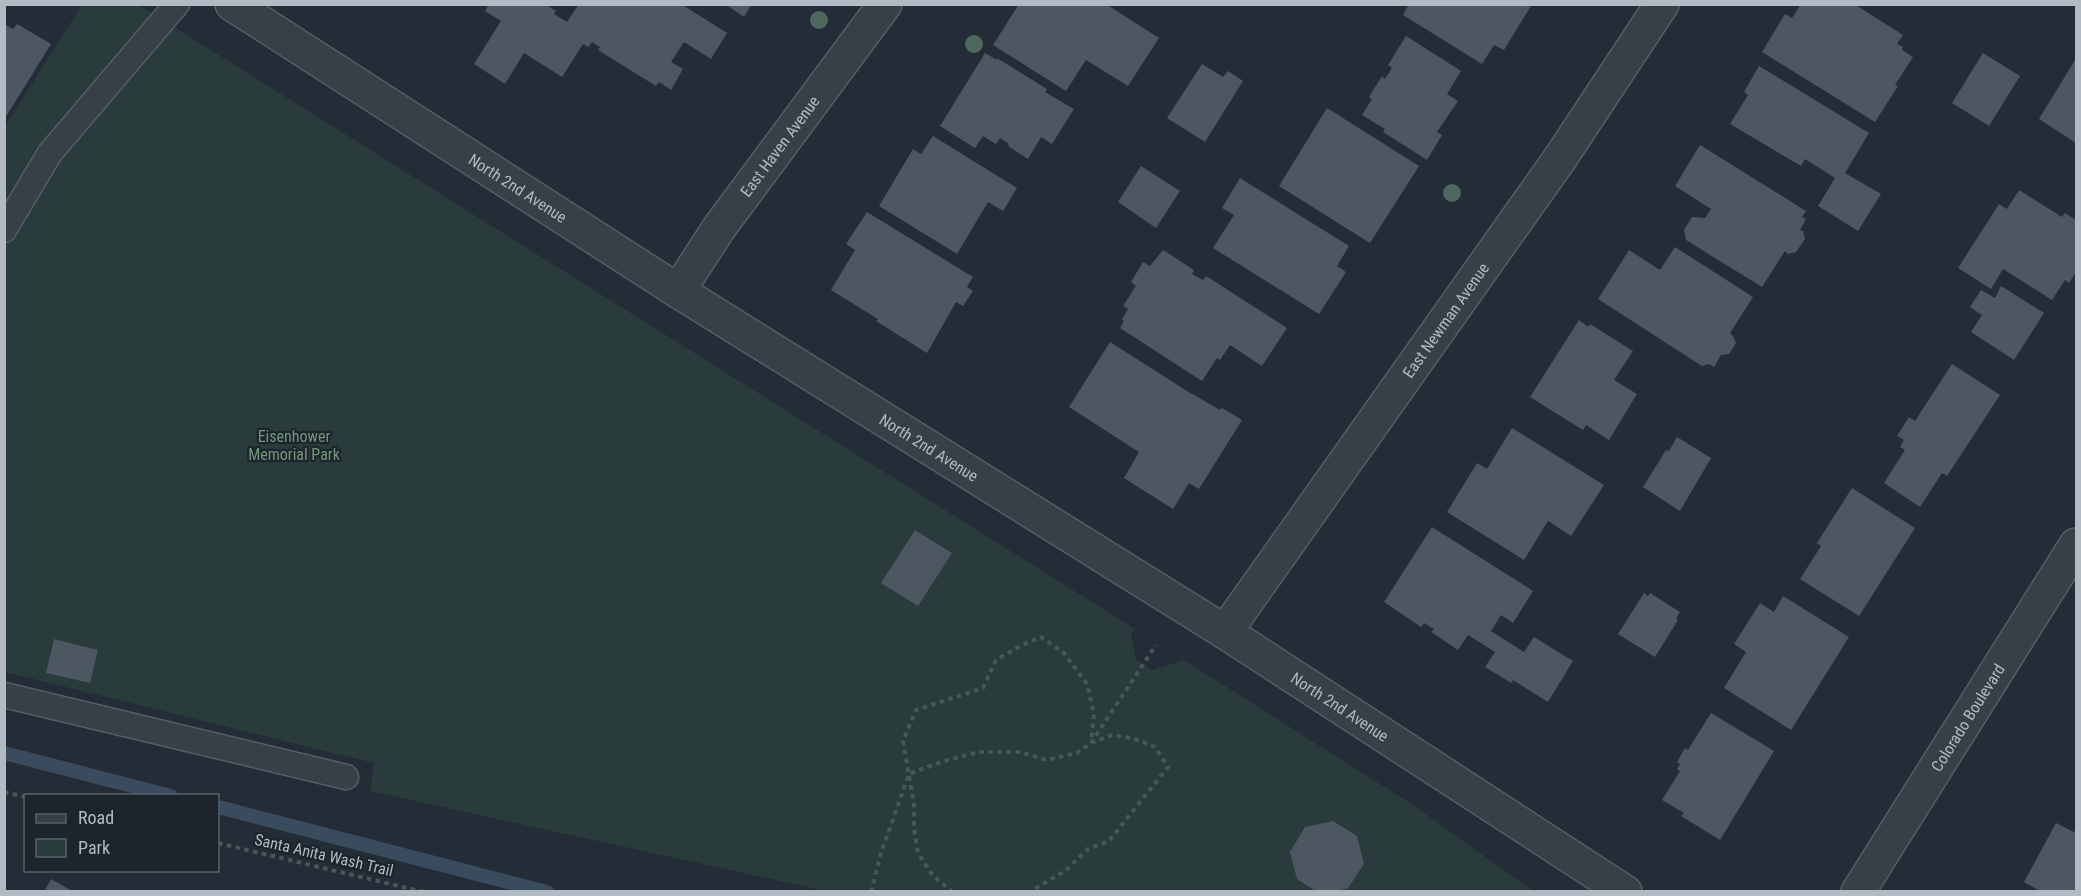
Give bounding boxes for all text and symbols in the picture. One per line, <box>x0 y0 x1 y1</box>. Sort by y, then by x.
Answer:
street label: East Haven Avenue <box>736 92 823 200</box>
street label: North 2nd Avenue <box>465 150 570 226</box>
street label: East Newman Avenue <box>1398 259 1493 381</box>
street label: North 2nd Avenue <box>876 410 982 485</box>
park label: Eisenhower Memorial Park <box>248 427 341 464</box>
street label: Colorado Boulevard <box>1927 660 2008 775</box>
street label: North 2nd Avenue <box>1287 668 1392 745</box>
legend <box>24 794 219 872</box>
text: Road <box>78 807 114 828</box>
street label: Santa Anita Wash Trail <box>253 830 395 880</box>
text: Park <box>78 837 110 858</box>

